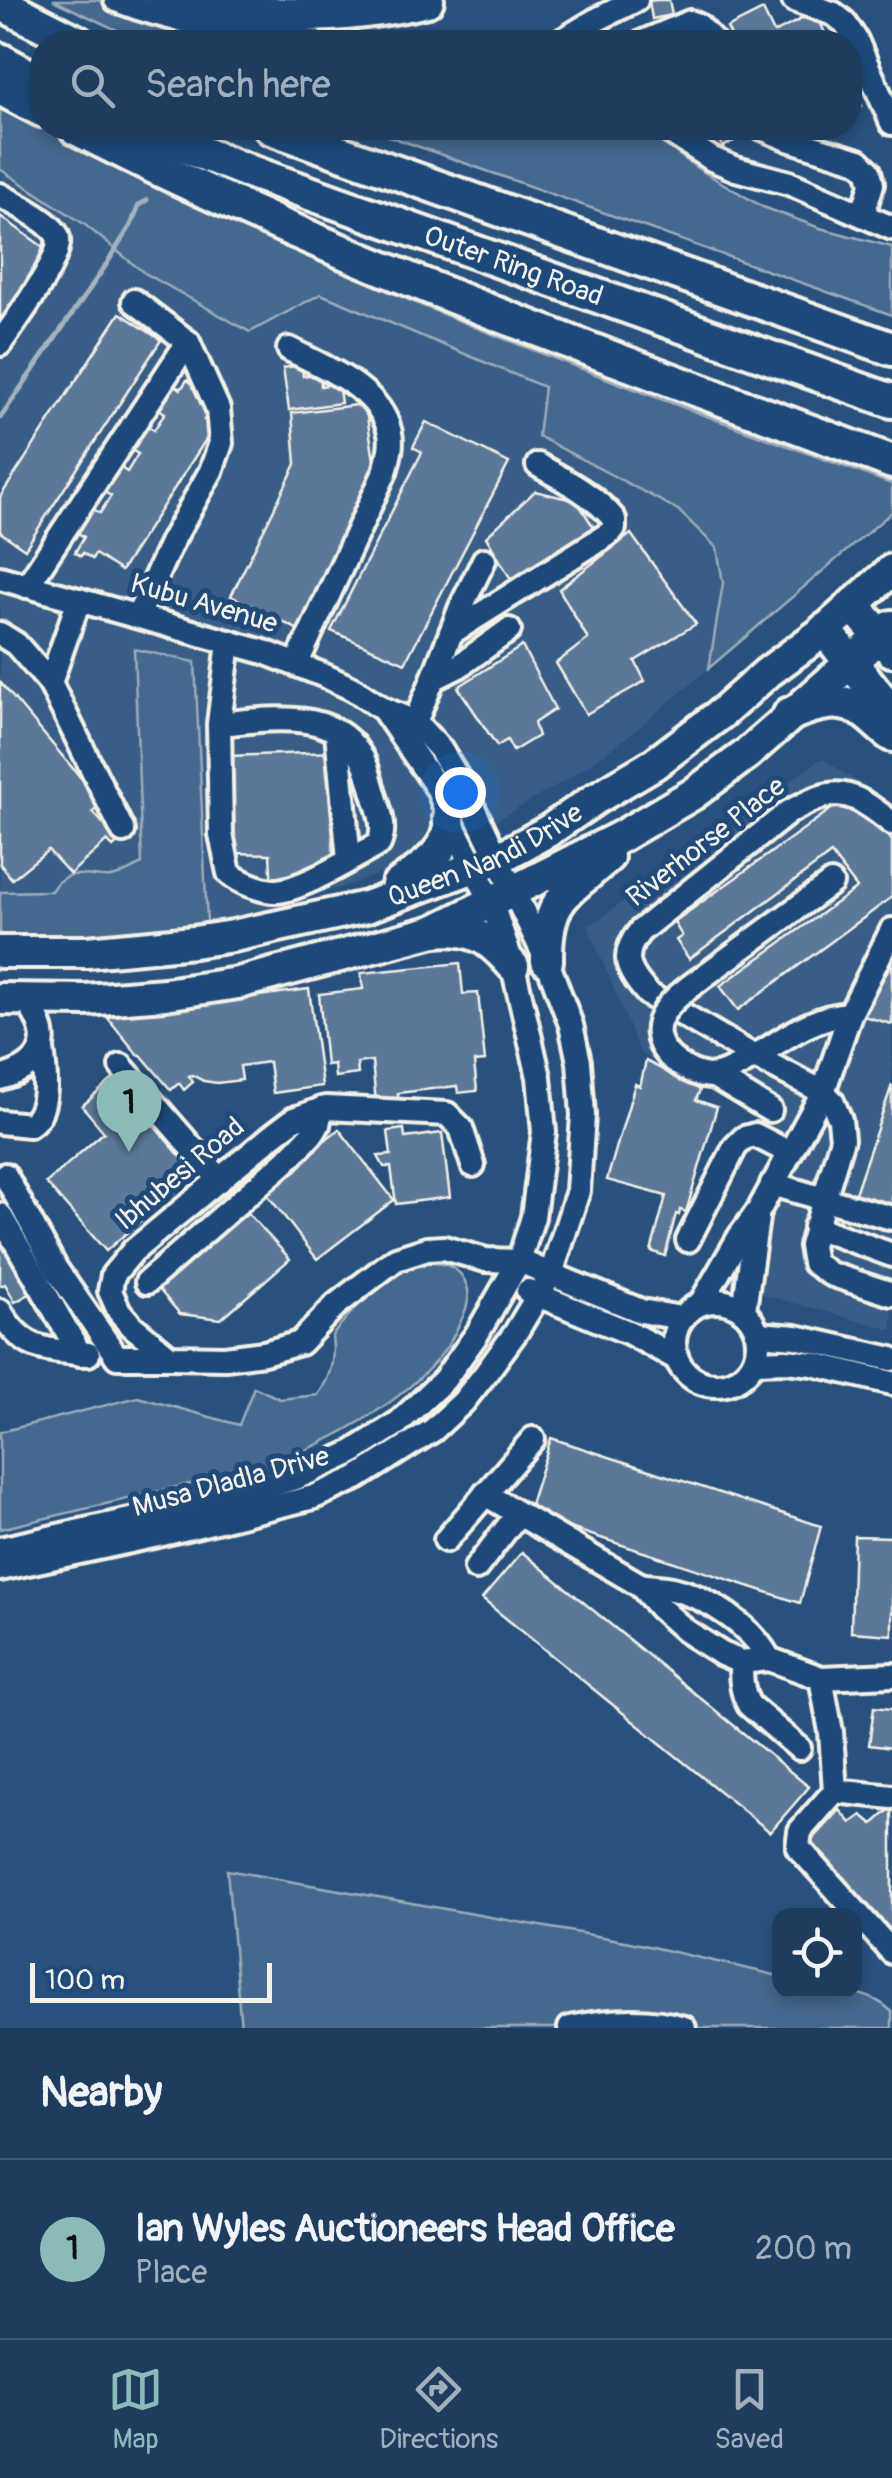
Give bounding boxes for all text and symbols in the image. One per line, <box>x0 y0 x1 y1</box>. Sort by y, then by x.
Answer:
search box <box>30 30 862 140</box>
icon: search <box>65 58 120 113</box>
text: Search here <box>145 61 331 109</box>
street label: Outer Ring Road <box>419 218 608 314</box>
street label: Kubu Avenue <box>127 566 282 642</box>
your location <box>435 767 486 818</box>
street label: Riverhorse Place <box>620 769 793 915</box>
street label: Queen Nandi Drive <box>383 795 590 915</box>
pin: 1 <box>96 1070 162 1152</box>
street label: Ibhubesi Road <box>108 1110 252 1238</box>
street label: Musa Dladla Drive <box>129 1439 333 1525</box>
map controls <box>772 1908 862 1998</box>
button: locate <box>772 1908 862 1998</box>
scale bar <box>30 1958 272 2002</box>
text: 100 m <box>45 1963 125 1998</box>
text: Nearby <box>40 2067 162 2119</box>
text: Ian Wyles Auctioneers Head Office <box>135 2205 675 2253</box>
text: 1 <box>66 2229 79 2269</box>
text: 200 m <box>755 2229 852 2269</box>
text: Place <box>135 2253 207 2293</box>
tab: Map <box>108 2362 163 2457</box>
tab: Directions <box>379 2362 498 2457</box>
tab: Saved <box>714 2362 784 2457</box>

